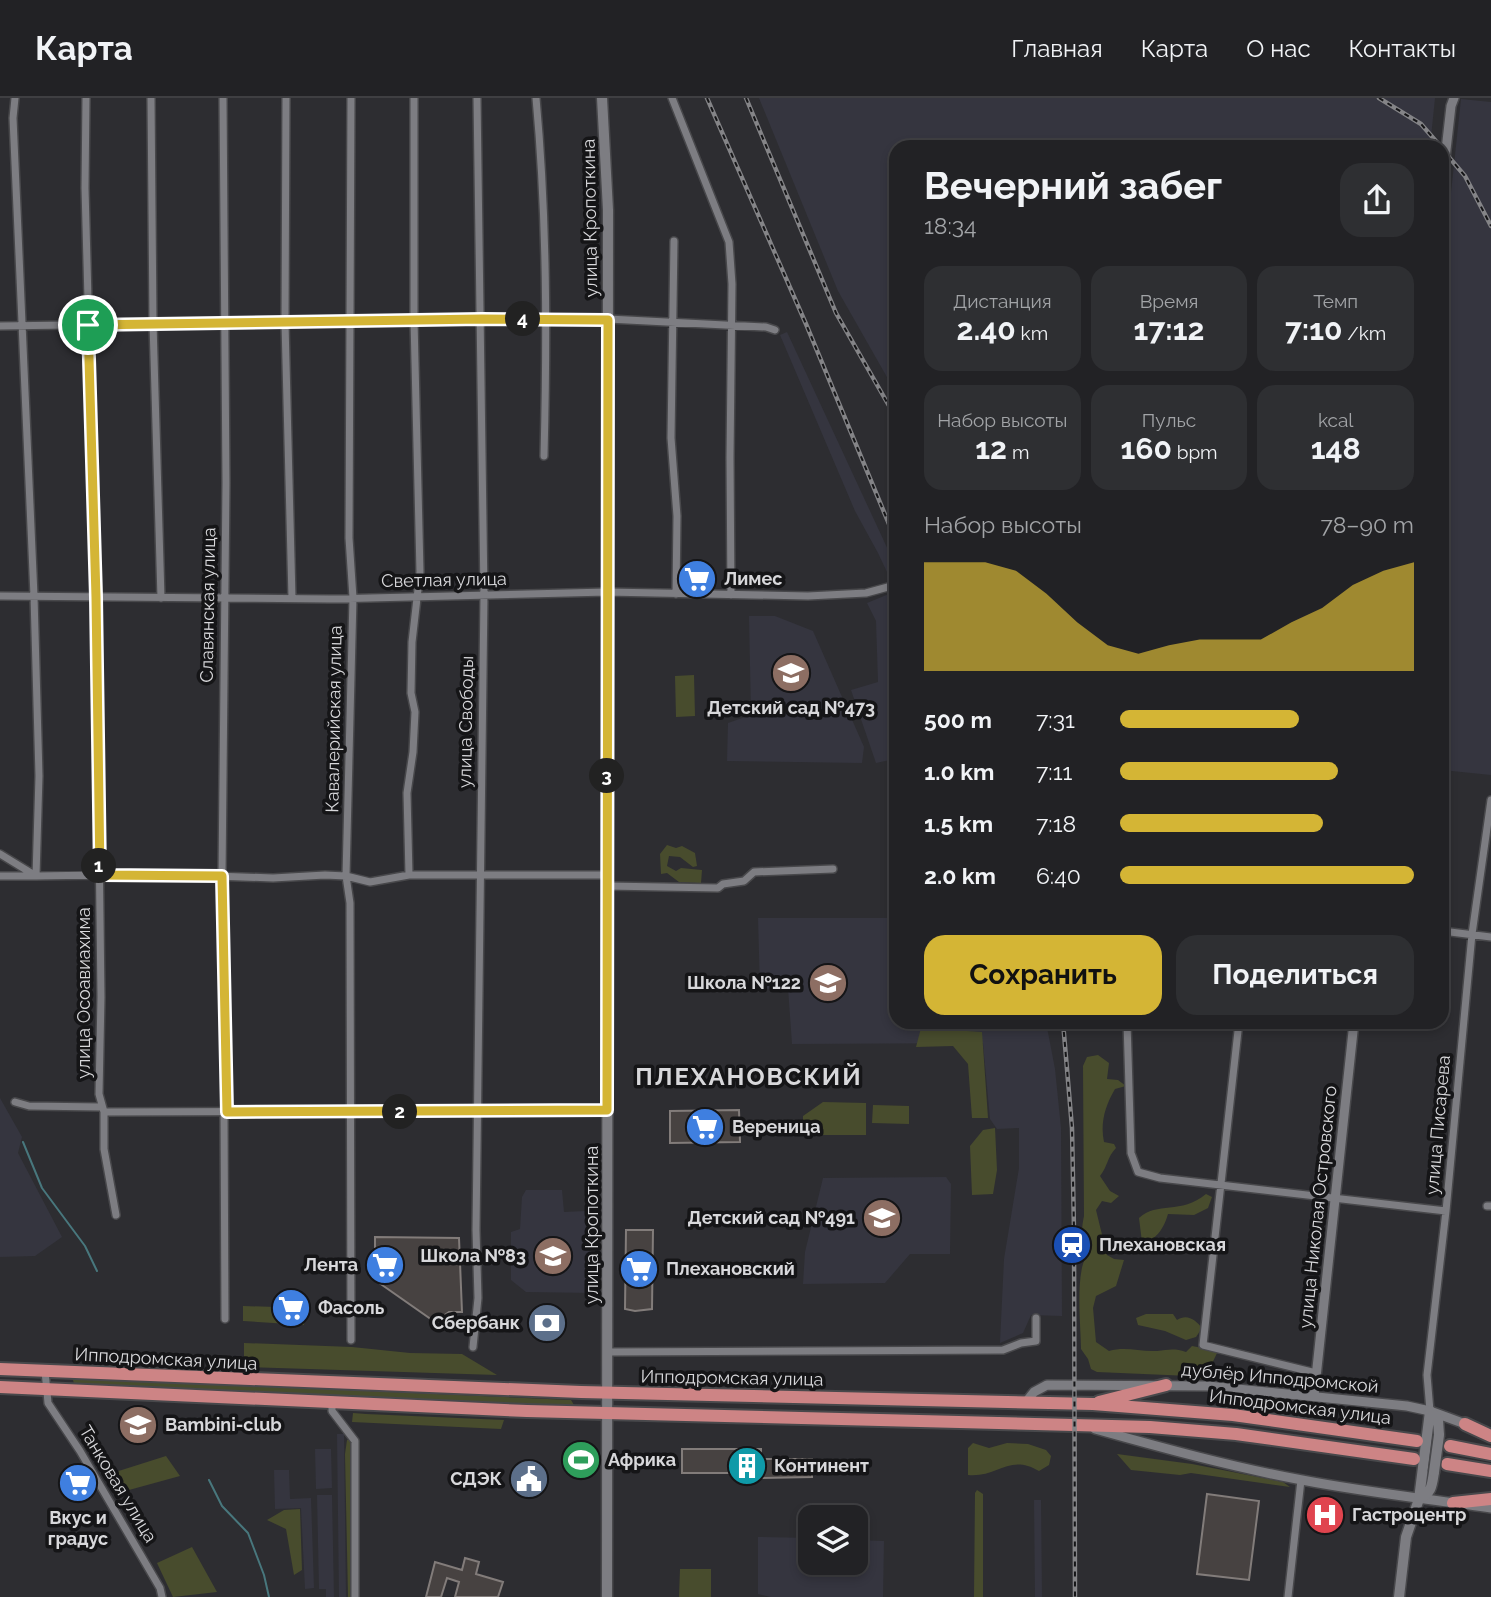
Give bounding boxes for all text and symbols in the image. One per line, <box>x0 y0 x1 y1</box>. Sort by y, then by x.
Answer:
text: Карта <box>35 29 133 68</box>
text: Главная <box>1011 34 1103 63</box>
text: Карта <box>1141 34 1208 63</box>
text: О нас <box>1246 34 1311 63</box>
text: Контакты <box>1349 34 1456 63</box>
street label: улица Кропоткина <box>578 139 601 297</box>
text: Вечерний забег <box>924 163 1222 208</box>
button: share <box>1340 163 1414 237</box>
text: 18:34 <box>924 212 977 239</box>
text: Дистанция <box>953 290 1052 312</box>
text: Время <box>1140 290 1198 312</box>
text: Темп <box>1313 290 1358 312</box>
pin <box>58 295 118 355</box>
pin: 4 <box>505 302 540 336</box>
icon: arrive <box>69 306 107 344</box>
text: 4 <box>517 307 528 329</box>
text: 2.40 <box>957 312 1016 347</box>
text: 17:12 <box>1134 312 1204 347</box>
text: 7:10 <box>1285 312 1342 347</box>
text: km <box>1016 322 1048 344</box>
text: /km <box>1342 322 1386 344</box>
text: Набор высоты <box>937 409 1068 431</box>
text: Пульс <box>1142 409 1196 431</box>
text: kcal <box>1318 409 1353 431</box>
text: 12 <box>975 431 1007 466</box>
text: 160 <box>1120 431 1172 466</box>
text: 148 <box>1311 431 1361 466</box>
text: m <box>1007 441 1029 463</box>
text: bpm <box>1172 441 1218 463</box>
text: Набор высоты <box>924 511 1082 538</box>
text: 78–90 m <box>1320 511 1414 538</box>
street label: Славянская улица <box>196 527 219 683</box>
supermarket icon: Лимес <box>676 558 718 600</box>
street label: Светлая улица <box>381 568 507 591</box>
place label: Лимес <box>724 568 782 589</box>
street label: Кавалерийская улица <box>321 625 346 813</box>
school or university icon: Детский сад №473 <box>770 652 812 694</box>
street label: улица Свободы <box>454 656 477 788</box>
place label: Детский сад №473 <box>707 697 875 718</box>
text: 500 m <box>924 706 992 733</box>
text: 7:31 <box>1036 706 1075 733</box>
pin: 3 <box>590 758 624 794</box>
text: 1.0 km <box>924 758 994 785</box>
text: 7:11 <box>1036 758 1072 785</box>
text: 3 <box>601 764 612 786</box>
text: 1.5 km <box>924 810 993 837</box>
text: 7:18 <box>1036 810 1076 837</box>
pin: 1 <box>82 848 116 884</box>
text: 1 <box>94 854 103 876</box>
text: 2.0 km <box>924 862 996 889</box>
text: 6:40 <box>1036 862 1081 889</box>
street label: улица Осоавиахима <box>73 907 94 1079</box>
button: Сохранить <box>924 935 1162 1015</box>
button: Поделиться <box>1176 935 1414 1015</box>
school or university icon: Школа №122 <box>807 962 849 1004</box>
place label: Школа №122 <box>687 972 801 993</box>
street label: улица Писарева <box>1421 1054 1454 1196</box>
district label: ПЛЕХАНОВСКИЙ <box>635 1062 863 1091</box>
street label: улица Николая Островского <box>1294 1084 1341 1329</box>
pin: 2 <box>382 1094 418 1130</box>
text: 2 <box>394 1100 405 1122</box>
supermarket icon: Вереница <box>684 1106 726 1148</box>
place label: Вереница <box>732 1116 820 1137</box>
street label: улица Кропоткина <box>581 1146 602 1304</box>
school or university icon: Детский сад №491 <box>861 1197 903 1239</box>
place label: Детский сад №491 <box>688 1207 855 1228</box>
station icon: Плехановская <box>1051 1224 1093 1266</box>
place label: Плехановская <box>1099 1234 1226 1255</box>
school or university icon: Школа №83 <box>532 1235 574 1277</box>
supermarket icon: Лента <box>364 1244 406 1286</box>
place label: Школа №83 <box>420 1245 526 1266</box>
supermarket icon: Плехановский <box>618 1248 660 1290</box>
place label: Лента <box>304 1254 358 1275</box>
place label: Плехановский <box>666 1258 795 1279</box>
supermarket icon: Фасоль <box>270 1287 312 1329</box>
place label: Фасоль <box>318 1297 385 1318</box>
bank icon: Сбербанк <box>526 1302 568 1344</box>
place label: Сбербанк <box>432 1312 520 1333</box>
street label: Ипподромская улица <box>74 1343 258 1374</box>
street label: дублёр Ипподромской <box>1181 1358 1379 1397</box>
street label: Ипподромская улица <box>640 1365 824 1390</box>
street label: Ипподромская улица <box>1208 1385 1392 1428</box>
school or university icon: Bambini-club <box>117 1404 159 1446</box>
place label: Bambini-club <box>165 1414 282 1435</box>
street label: Танковая улица <box>75 1421 162 1546</box>
sports icon: Африка <box>560 1439 602 1481</box>
building icon: Континент <box>726 1445 768 1487</box>
place label: Африка <box>608 1449 676 1470</box>
place label: Континент <box>774 1455 869 1476</box>
public building icon: СДЭК <box>508 1458 550 1500</box>
supermarket icon: Вкус и градус <box>57 1462 99 1504</box>
place label: СДЭК <box>450 1468 503 1489</box>
hospital icon: Гастроцентр <box>1304 1494 1346 1536</box>
place label: Гастроцентр <box>1352 1504 1466 1525</box>
map controls <box>798 1505 868 1575</box>
button: layers <box>798 1505 868 1575</box>
place label: Вкус и градус <box>48 1507 108 1549</box>

